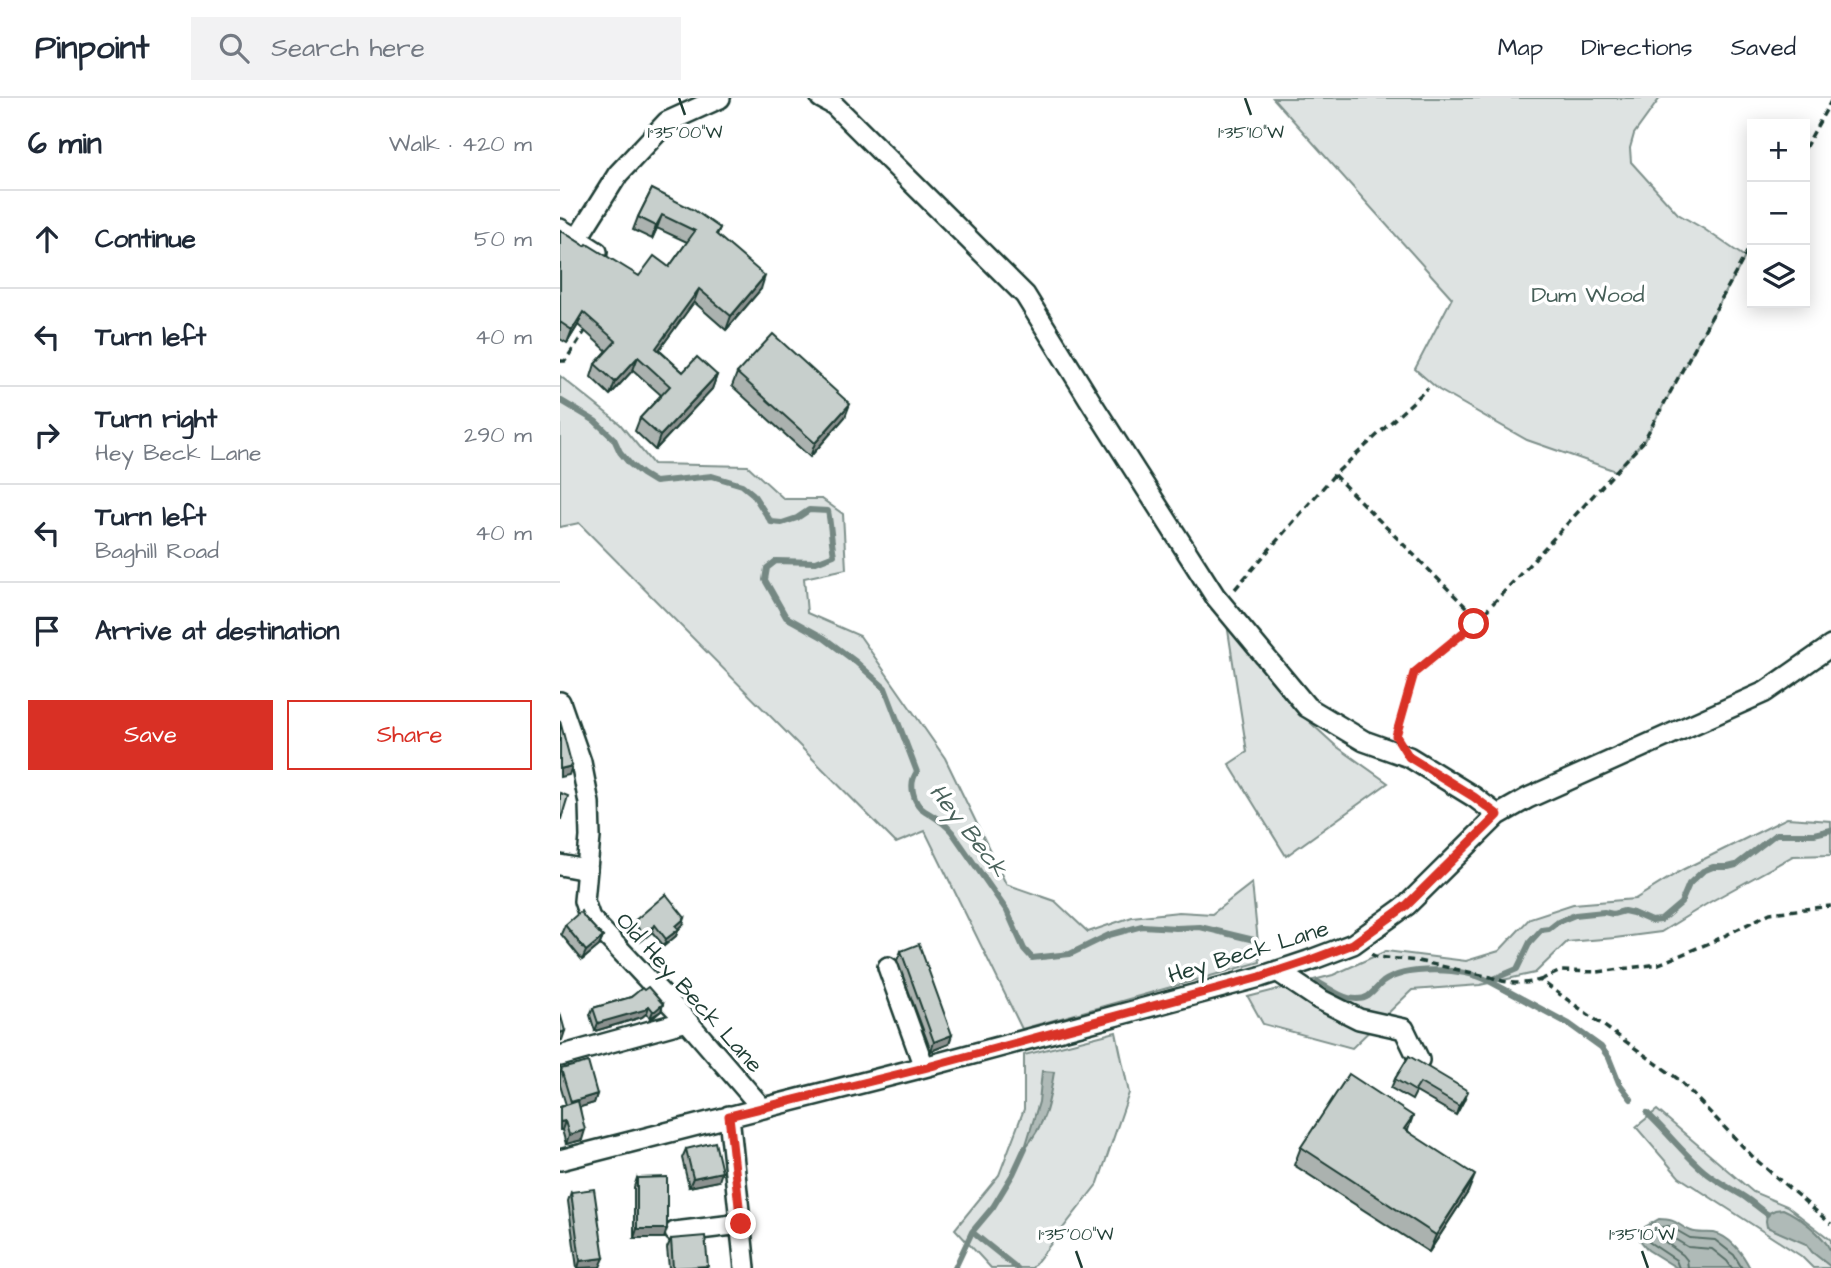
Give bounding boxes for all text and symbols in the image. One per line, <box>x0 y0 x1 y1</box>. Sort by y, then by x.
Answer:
search box <box>191 17 681 80</box>
text: Pinpoint <box>35 25 149 71</box>
icon: search <box>215 29 253 67</box>
text: Search here <box>271 30 425 66</box>
text: Map <box>1498 31 1543 65</box>
text: Directions <box>1581 31 1693 65</box>
text: Saved <box>1731 31 1796 65</box>
map controls <box>1747 119 1810 308</box>
button: + <box>1747 119 1810 182</box>
text: 1°35'00"W <box>648 120 723 145</box>
text: 1°35'10"W <box>1218 120 1284 145</box>
text: 6 min <box>28 123 102 165</box>
text: Walk · 420 m <box>389 128 532 160</box>
button: − <box>1747 182 1810 245</box>
icon: ahead <box>28 220 66 258</box>
text: Continue <box>95 221 196 257</box>
text: 50 m <box>474 223 532 255</box>
button: layers <box>1747 245 1810 308</box>
park label: Dum Wood <box>1531 279 1645 311</box>
icon: left <box>28 318 66 356</box>
text: Turn left <box>95 319 206 355</box>
text: 40 m <box>475 321 532 353</box>
text: Turn right <box>95 401 217 437</box>
icon: right <box>28 416 66 454</box>
text: 290 m <box>464 419 532 451</box>
text: Hey Beck Lane <box>95 437 261 469</box>
text: Turn left <box>95 499 206 535</box>
icon: left <box>28 514 66 552</box>
text: 40 m <box>475 517 532 549</box>
text: Baghill Road <box>95 535 219 567</box>
route start <box>1458 608 1489 639</box>
icon: arrive <box>28 612 66 650</box>
text: Arrive at destination <box>95 613 340 649</box>
button: Save <box>28 700 273 770</box>
button: Share <box>287 700 532 770</box>
water label: Hey Beck <box>921 777 1016 886</box>
street label: Old Hey Beck Lane <box>608 905 770 1081</box>
street label: Hey Beck Lane <box>1164 912 1333 993</box>
route end <box>725 1208 756 1239</box>
text: 1°35'00"W <box>1039 1222 1114 1247</box>
text: 1°35'10"W <box>1609 1222 1675 1247</box>

